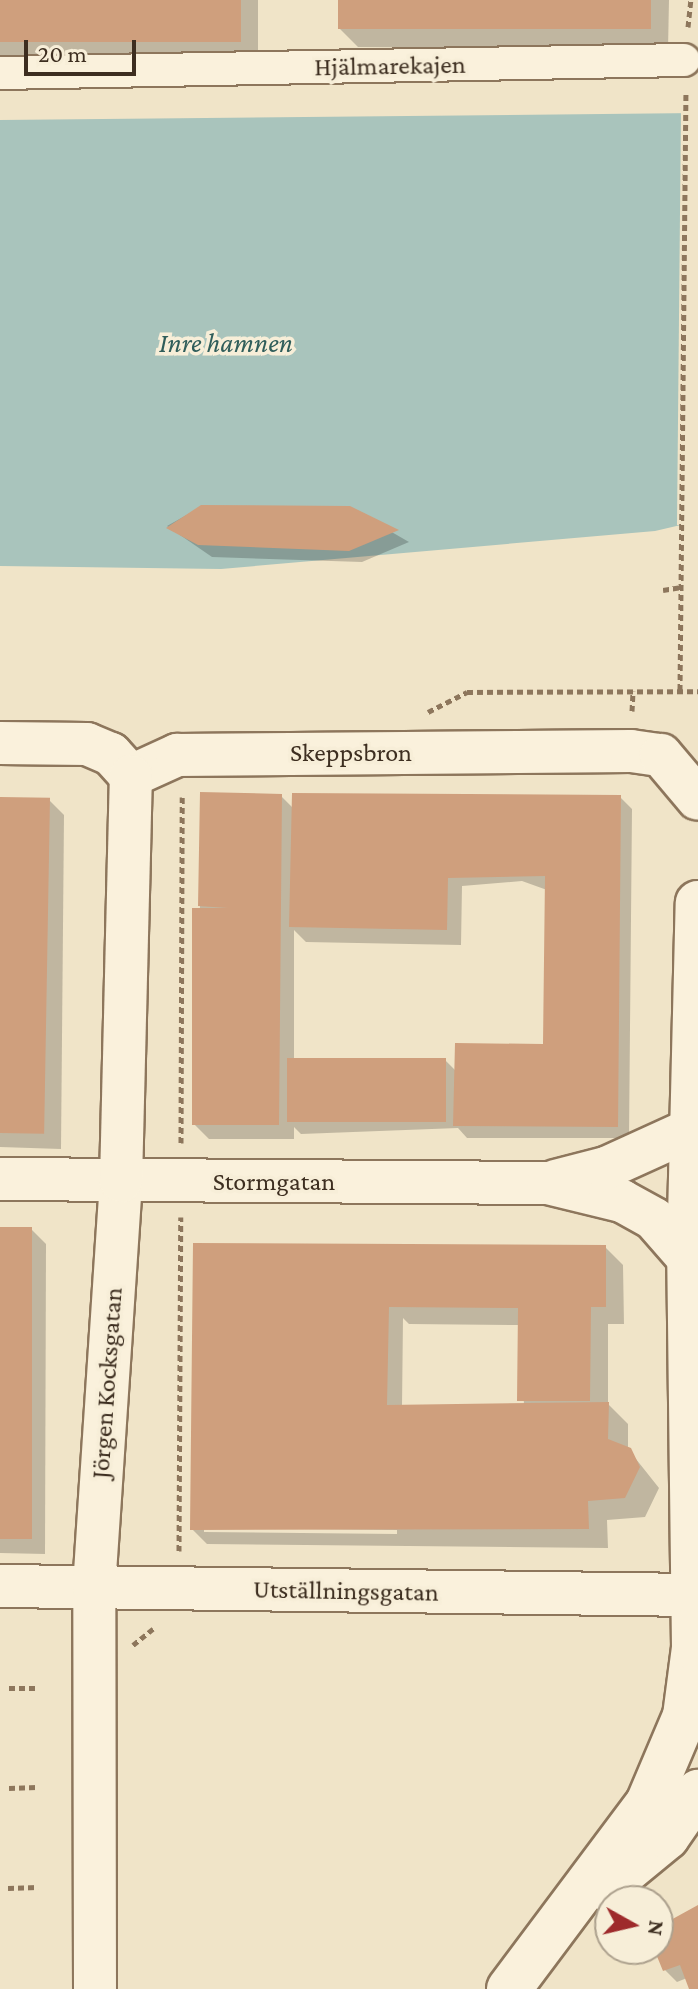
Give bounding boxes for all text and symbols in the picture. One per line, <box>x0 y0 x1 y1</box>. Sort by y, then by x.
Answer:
scale bar <box>28 24 140 74</box>
text: 20 m <box>38 40 87 67</box>
street label: Hjälmarekajen <box>314 49 466 83</box>
water label: Inre hamnen <box>159 326 293 360</box>
street label: Skeppsbron <box>290 737 412 769</box>
street label: Stormgatan <box>213 1166 335 1198</box>
street label: Jörgen Kocksgatan <box>85 1286 129 1480</box>
street label: Utställningsgatan <box>253 1574 439 1608</box>
north arrow <box>594 1885 674 1965</box>
text: N <box>643 1919 670 1937</box>

